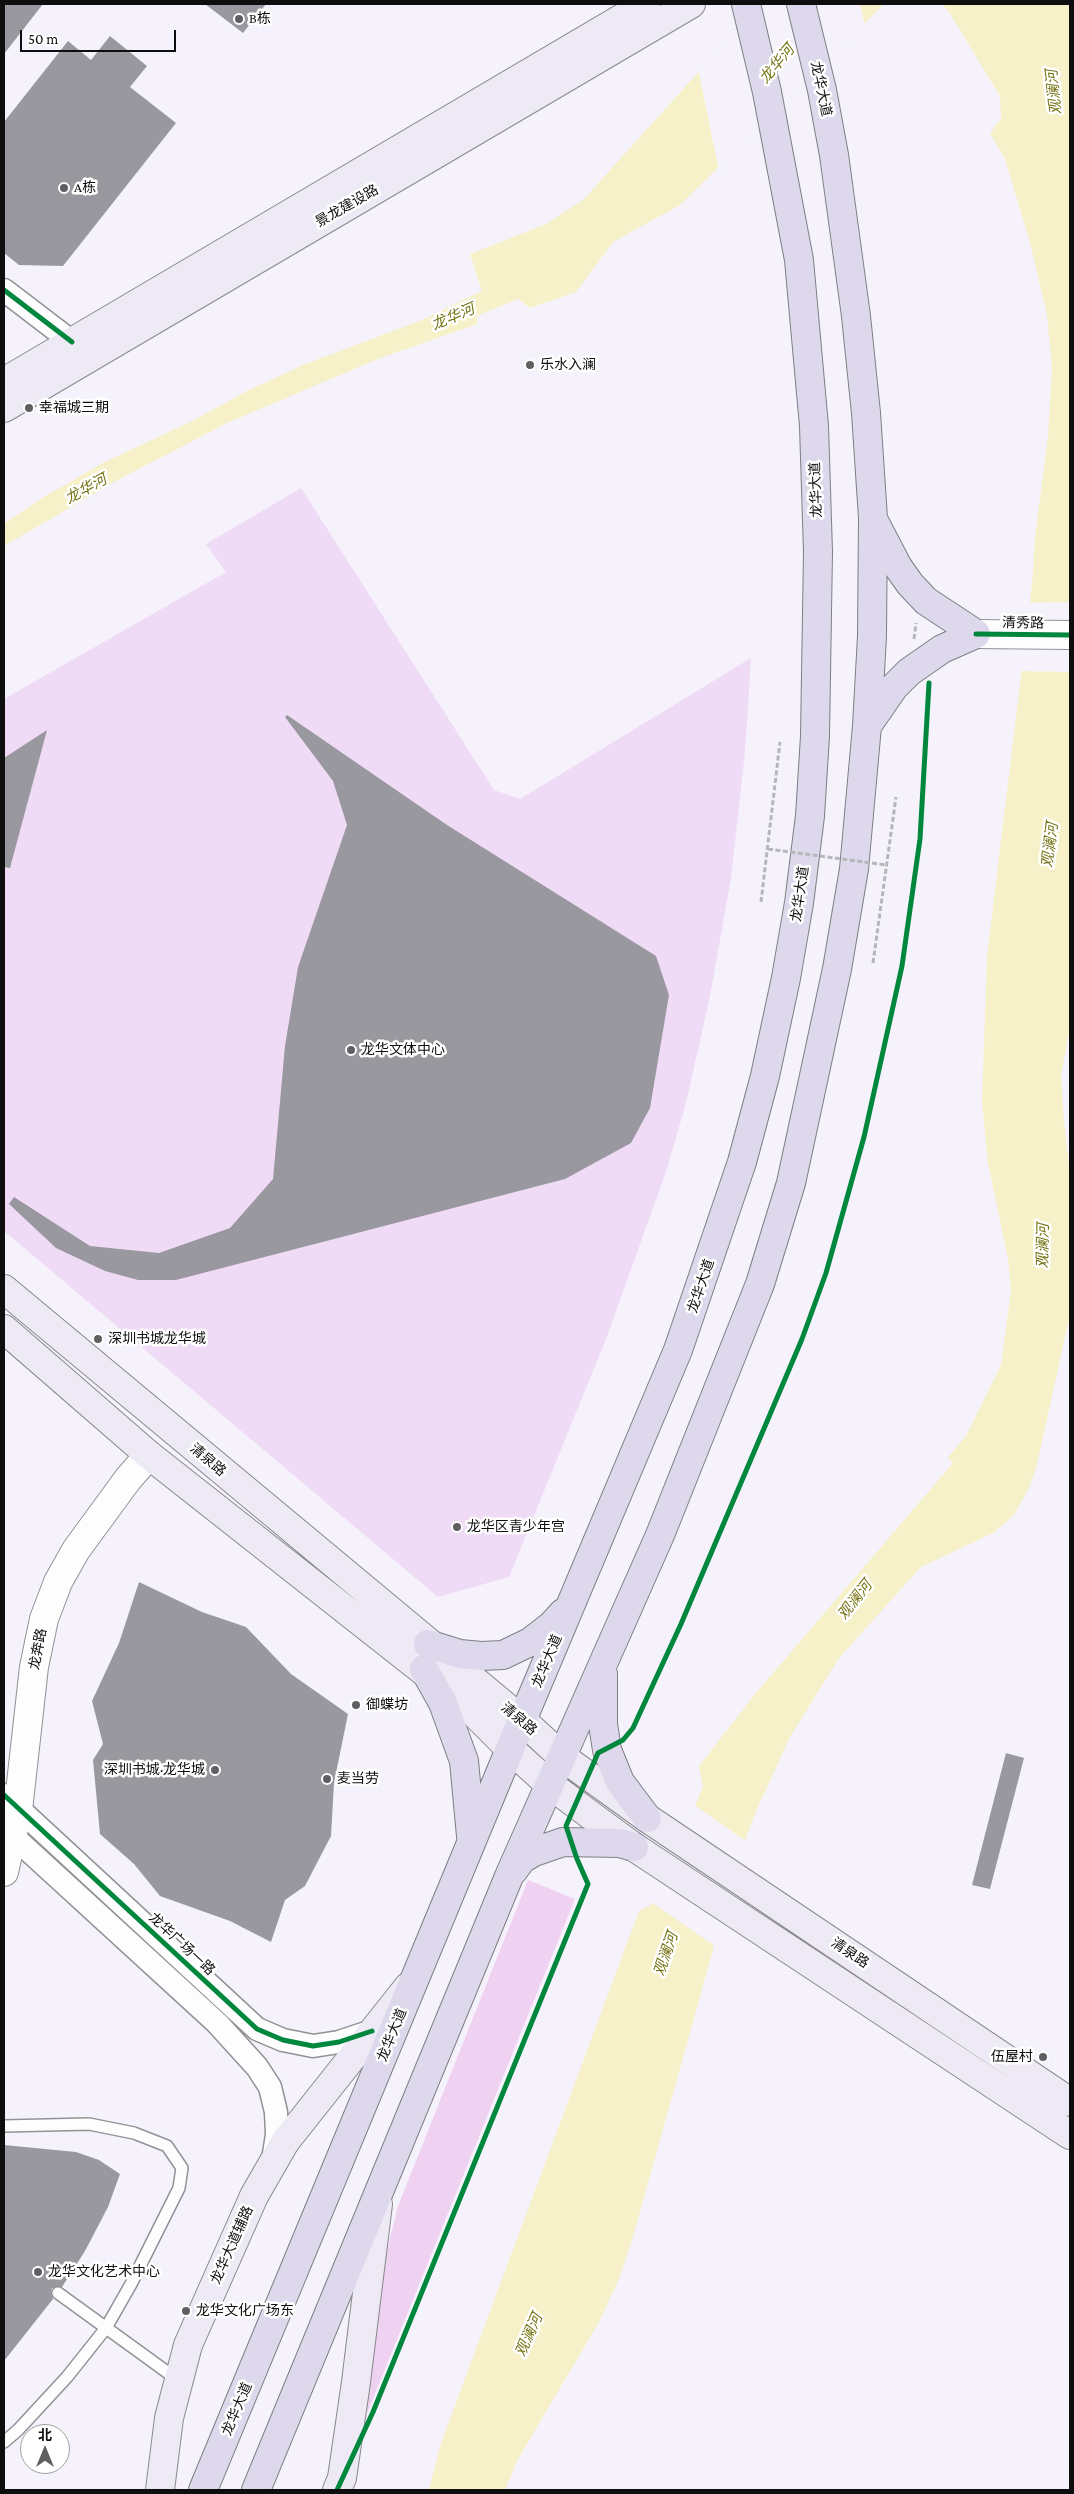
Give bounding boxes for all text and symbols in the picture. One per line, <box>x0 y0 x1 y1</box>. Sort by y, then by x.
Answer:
place label: B栋 <box>249 11 271 27</box>
marker: B栋 <box>233 13 245 25</box>
scale bar <box>22 20 179 52</box>
text: 50 m <box>28 31 58 47</box>
water label: 龙华河 <box>756 41 798 87</box>
street label: 龙华大道 <box>807 60 835 118</box>
water label: 观澜河 <box>1043 69 1065 115</box>
place label: A栋 <box>74 180 96 196</box>
street label: 景龙建设路 <box>312 181 382 231</box>
marker: A栋 <box>58 182 70 194</box>
water label: 龙华河 <box>429 300 477 334</box>
place label: 乐水入澜 <box>540 357 596 373</box>
marker: 乐水入澜 <box>524 359 536 371</box>
place label: 幸福城三期 <box>39 400 109 416</box>
marker: 幸福城三期 <box>23 402 35 414</box>
street label: 龙华大道 <box>807 462 825 518</box>
water label: 龙华河 <box>62 470 110 508</box>
street label: 清秀路 <box>1002 614 1044 632</box>
water label: 观澜河 <box>1038 822 1062 868</box>
street label: 龙华大道 <box>788 865 812 923</box>
place label: 龙华文体中心 <box>361 1042 445 1058</box>
marker: 龙华文体中心 <box>345 1044 357 1056</box>
water label: 观澜河 <box>1034 1223 1052 1269</box>
street label: 龙华大道 <box>684 1257 718 1315</box>
place label: 深圳书城龙华城 <box>108 1331 206 1347</box>
marker: 深圳书城龙华城 <box>92 1333 104 1345</box>
street label: 清泉路 <box>187 1440 229 1480</box>
place label: 龙华区青少年宫 <box>467 1519 565 1535</box>
marker: 龙华区青少年宫 <box>451 1521 463 1533</box>
water label: 观澜河 <box>834 1577 876 1623</box>
street label: 龙奔路 <box>26 1627 50 1671</box>
street label: 龙华大道 <box>528 1632 566 1690</box>
place label: 御蝶坊 <box>366 1697 408 1713</box>
marker: 御蝶坊 <box>350 1699 362 1711</box>
street label: 清泉路 <box>498 1699 540 1739</box>
place label: 深圳书城·龙华城 <box>104 1762 205 1778</box>
marker: 深圳书城·龙华城 <box>209 1764 221 1776</box>
place label: 麦当劳 <box>337 1771 379 1787</box>
marker: 麦当劳 <box>321 1773 333 1785</box>
street label: 龙华广场一路 <box>146 1909 218 1979</box>
water label: 观澜河 <box>650 1930 682 1978</box>
street label: 清泉路 <box>828 1934 872 1972</box>
street label: 龙华大道 <box>374 2006 410 2064</box>
place label: 伍屋村 <box>991 2049 1033 2065</box>
marker: 伍屋村 <box>1037 2051 1049 2063</box>
street label: 龙华大道辅路 <box>207 2203 257 2287</box>
place label: 龙华文化艺术中心 <box>48 2264 160 2280</box>
marker: 龙华文化艺术中心 <box>32 2266 44 2278</box>
place label: 龙华文化广场东 <box>196 2303 294 2319</box>
marker: 龙华文化广场东 <box>180 2305 192 2317</box>
water label: 观澜河 <box>512 2311 546 2359</box>
street label: 龙华大道 <box>218 2380 256 2438</box>
north arrow <box>20 2424 70 2474</box>
text: 北 <box>38 2427 52 2443</box>

